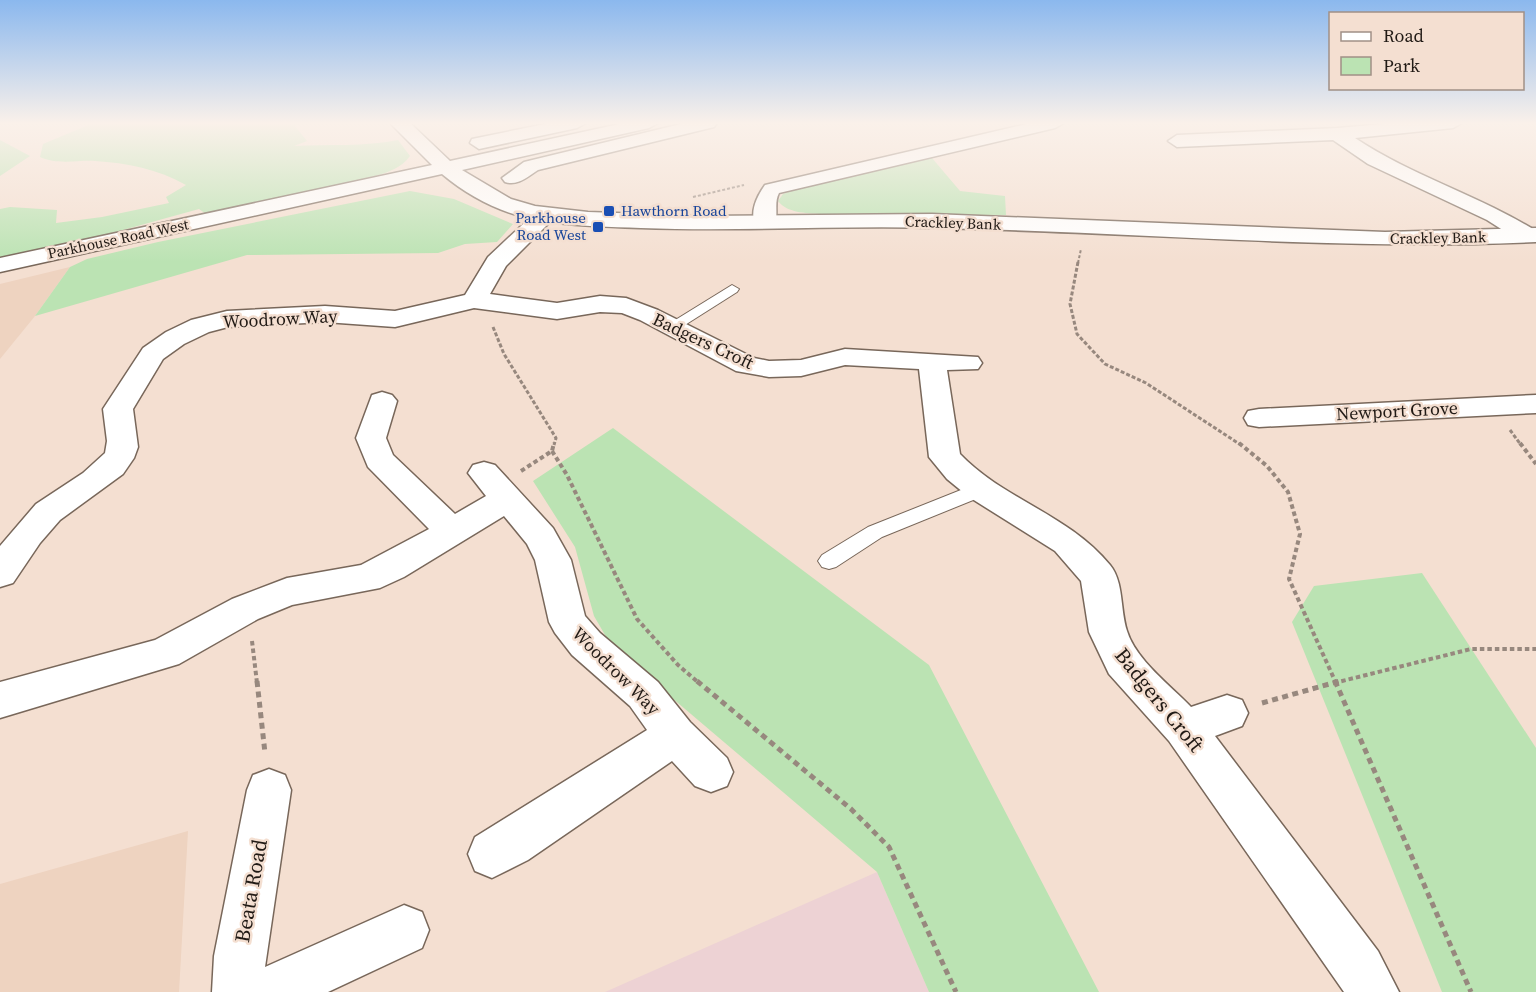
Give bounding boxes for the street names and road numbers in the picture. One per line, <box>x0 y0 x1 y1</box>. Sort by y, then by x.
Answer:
street label: Crackley Bank <box>905 210 1002 235</box>
street label: Parkhouse Road West <box>45 213 190 264</box>
street label: Crackley Bank <box>1390 226 1487 249</box>
street label: Woodrow Way <box>222 303 339 334</box>
street label: Badgers Croft <box>649 306 758 375</box>
street label: Newport Grove <box>1336 395 1458 426</box>
street label: Woodrow Way <box>567 621 666 721</box>
street label: Badgers Croft <box>1108 641 1211 758</box>
street label: Beata Road <box>227 837 274 945</box>

